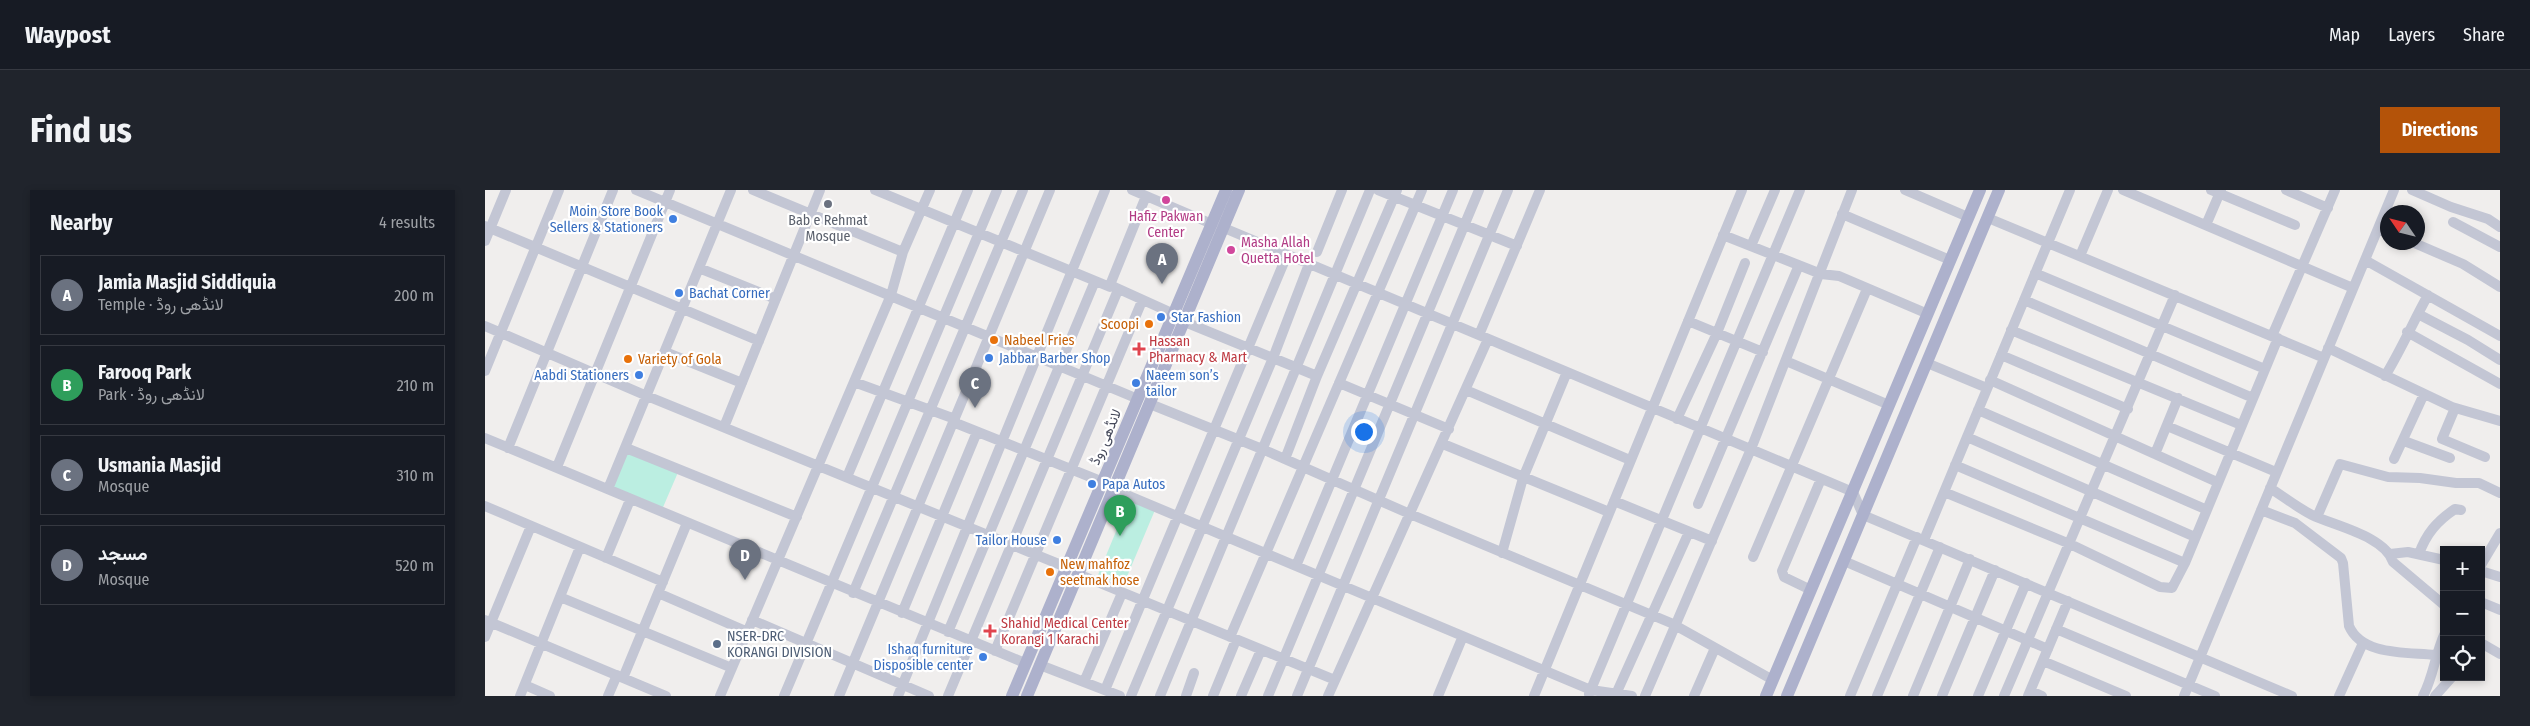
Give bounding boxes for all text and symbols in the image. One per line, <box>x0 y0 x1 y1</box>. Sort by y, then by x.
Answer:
text: Waypost <box>25 21 111 49</box>
text: Map <box>2329 24 2360 46</box>
text: Layers <box>2388 24 2435 46</box>
text: Share <box>2463 24 2505 46</box>
button: Directions <box>2380 107 2500 153</box>
text: Find us <box>30 109 132 151</box>
marker: Hafiz Pakwan Center <box>1160 194 1172 206</box>
marker: Bab e Rehmat Mosque <box>822 198 834 210</box>
place label: Moin Store Book Sellers & Stationers <box>550 203 663 236</box>
north arrow <box>2380 205 2425 250</box>
place label: Hafiz Pakwan Center <box>1129 208 1203 241</box>
text: Nearby <box>50 210 112 236</box>
place label: Bab e Rehmat Mosque <box>788 212 868 245</box>
text: 4 results <box>379 213 435 232</box>
marker: Moin Store Book Sellers & Stationers <box>667 213 679 225</box>
place label: Masha Allah Quetta Hotel <box>1241 234 1314 267</box>
pin: A <box>1146 243 1178 284</box>
marker: Masha Allah Quetta Hotel <box>1225 244 1237 256</box>
text: Jamia Masjid Siddiquia <box>98 271 276 294</box>
place label: Bachat Corner <box>689 285 770 302</box>
text: A <box>63 286 71 305</box>
text: 200 m <box>394 286 434 305</box>
marker: Bachat Corner <box>673 287 685 299</box>
text: Temple · لانڈھی روڈ <box>98 295 224 314</box>
place label: Star Fashion <box>1171 309 1241 326</box>
marker: Star Fashion <box>1155 311 1167 323</box>
place label: Scoopi <box>1101 316 1139 333</box>
marker: Scoopi <box>1143 318 1155 330</box>
place label: Nabeel Fries <box>1004 332 1075 349</box>
place label: Hassan Pharmacy & Mart <box>1149 333 1248 366</box>
marker: Nabeel Fries <box>988 334 1000 346</box>
marker: Hassan Pharmacy & Mart <box>1133 343 1145 355</box>
place label: Jabbar Barber Shop <box>999 350 1111 367</box>
place label: Variety of Gola <box>638 351 722 368</box>
marker: Jabbar Barber Shop <box>983 352 995 364</box>
marker: Variety of Gola <box>622 353 634 365</box>
text: Farooq Park <box>98 361 191 384</box>
place label: Aabdi Stationers <box>534 367 629 384</box>
pin: C <box>959 367 991 408</box>
place label: Naeem son’s tailor <box>1146 367 1219 400</box>
marker: Aabdi Stationers <box>633 369 645 381</box>
text: B <box>63 376 71 395</box>
text: 210 m <box>397 376 434 395</box>
marker: Naeem son’s tailor <box>1130 377 1142 389</box>
text: Park · لانڈھی روڈ <box>98 385 205 404</box>
street label: لانڈھی روڈ <box>1087 407 1125 467</box>
your location <box>1351 419 1377 445</box>
text: Usmania Masjid <box>98 454 221 477</box>
text: C <box>63 466 71 485</box>
text: 310 m <box>397 466 434 485</box>
place label: Papa Autos <box>1102 476 1165 493</box>
text: Mosque <box>98 477 149 496</box>
marker: Papa Autos <box>1086 478 1098 490</box>
pin: B <box>1104 495 1136 536</box>
place label: Tailor House <box>976 532 1047 549</box>
marker: Tailor House <box>1051 534 1063 546</box>
pin: D <box>729 539 761 580</box>
text: مسجد <box>98 542 148 565</box>
map controls <box>2440 546 2485 681</box>
button: + <box>2440 546 2485 591</box>
text: D <box>62 556 72 575</box>
text: 520 m <box>395 556 434 575</box>
place label: New mahfoz seetmak hose <box>1060 556 1140 589</box>
marker: New mahfoz seetmak hose <box>1044 566 1056 578</box>
text: Mosque <box>98 570 149 589</box>
button: − <box>2440 591 2485 636</box>
place label: Shahid Medical Center Korangi 1 Karachi <box>1001 615 1129 648</box>
marker: Shahid Medical Center Korangi 1 Karachi <box>983 624 997 638</box>
place label: NSER-DRC KORANGI DIVISION <box>727 628 832 661</box>
button: locate <box>2440 636 2485 681</box>
marker: NSER-DRC KORANGI DIVISION <box>711 638 723 650</box>
place label: Ishaq furniture Disposible center <box>874 641 973 674</box>
marker: Ishaq furniture Disposible center <box>977 651 989 663</box>

